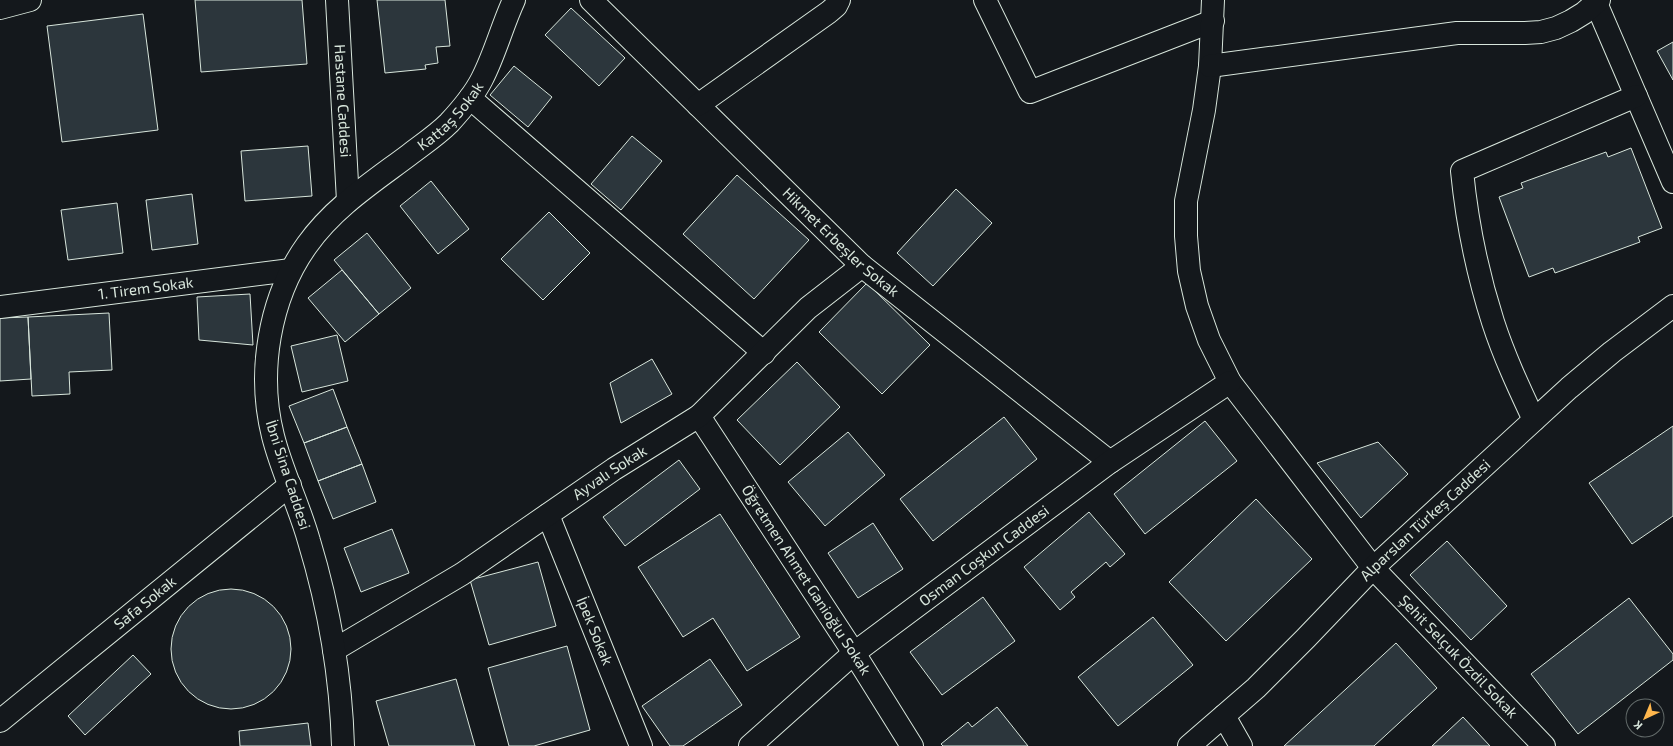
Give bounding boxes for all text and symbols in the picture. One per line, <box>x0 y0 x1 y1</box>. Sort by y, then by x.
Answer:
street label: Hastane Caddesi <box>331 44 356 158</box>
street label: Kattaş Sokak <box>413 78 487 154</box>
street label: Hikmet Erbeşler Sokak <box>779 183 903 300</box>
street label: 1. Tirem Sokak <box>97 272 195 302</box>
street label: İbni Sina Caddesi <box>263 418 315 532</box>
street label: Ayvalı Sokak <box>569 441 650 503</box>
street label: Alparslan Türkeş Caddesi <box>1356 455 1493 584</box>
street label: Öğretmen Ahmet Ganioğlu Sokak <box>739 481 876 678</box>
street label: Osman Coşkun Caddesi <box>915 501 1052 609</box>
street label: Safa Sokak <box>110 571 179 633</box>
street label: Şehit Selçuk Özdil Sokak <box>1395 591 1522 722</box>
street label: İpek Sokak <box>574 594 618 668</box>
north arrow <box>1625 698 1665 738</box>
text: K <box>1631 718 1645 733</box>

